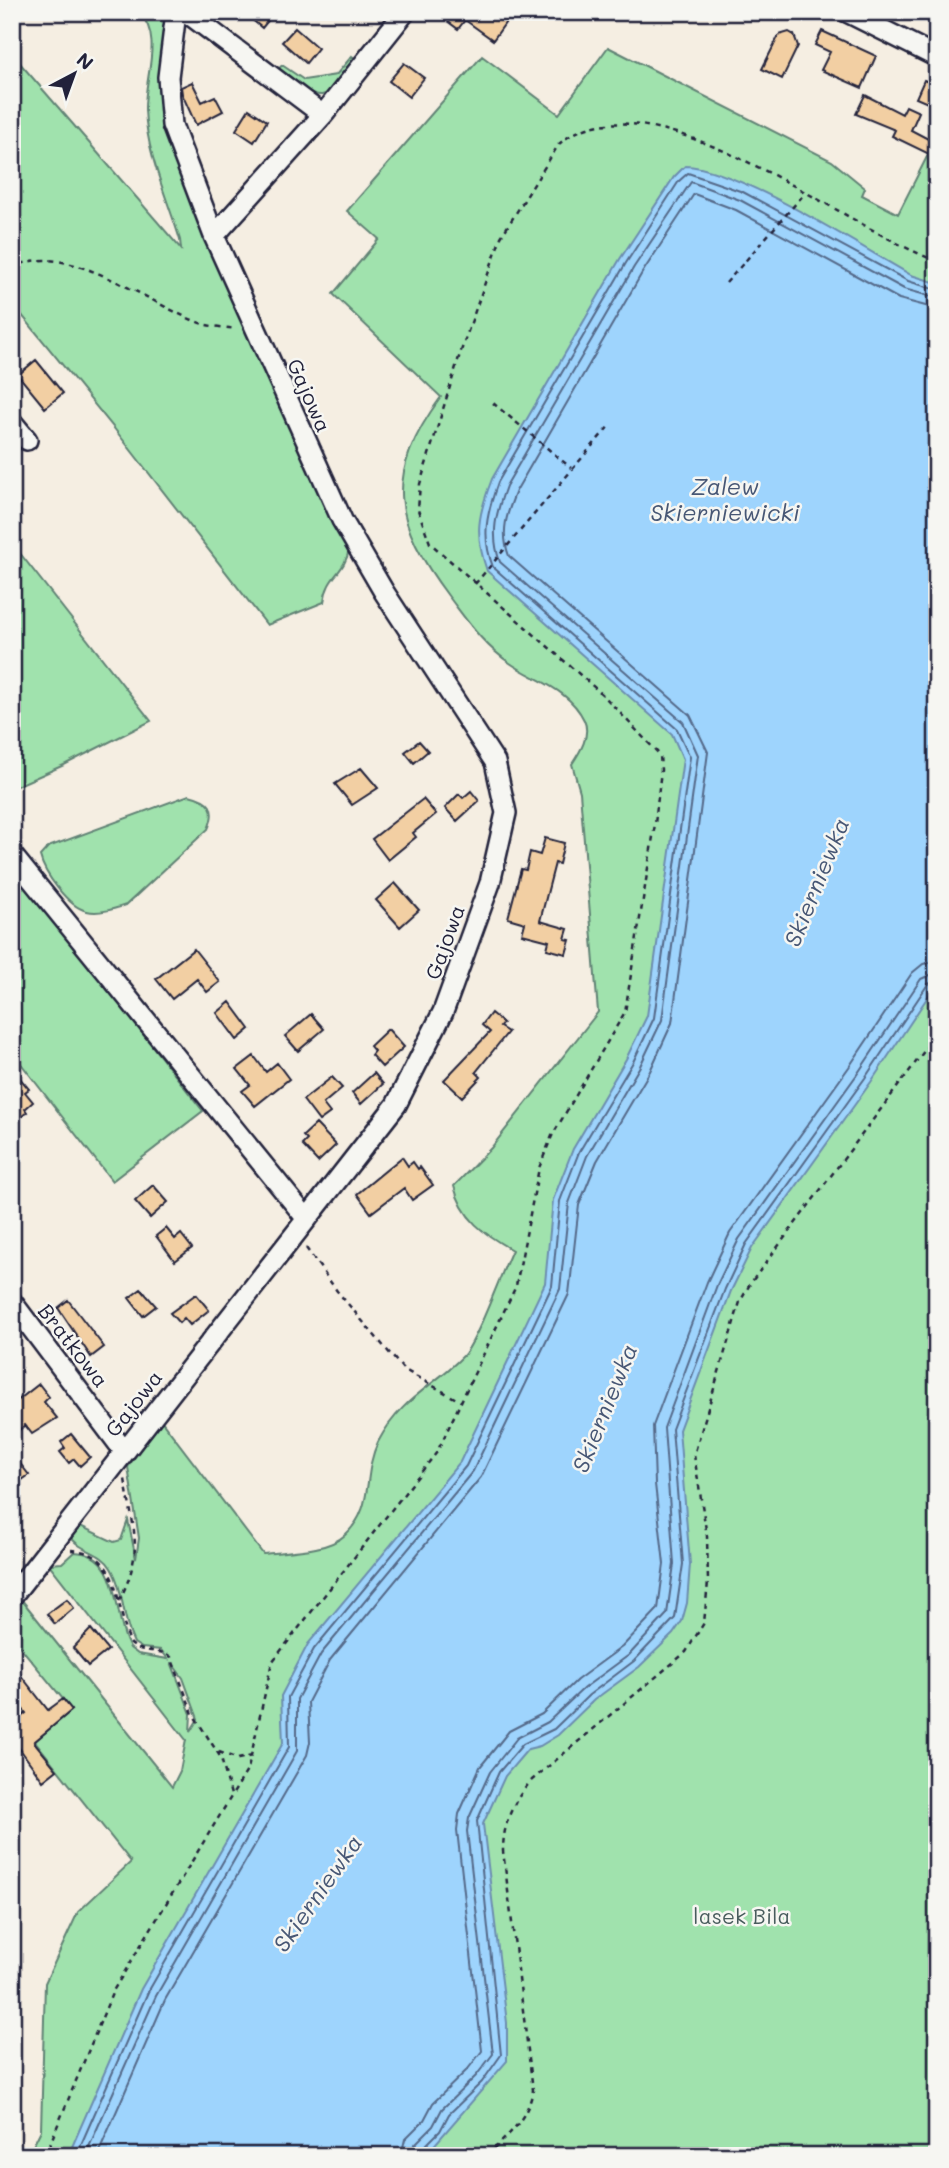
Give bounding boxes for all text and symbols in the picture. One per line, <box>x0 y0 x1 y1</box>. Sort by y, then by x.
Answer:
north arrow <box>38 38 108 108</box>
text: N <box>72 47 99 75</box>
street label: Gajowa <box>282 354 338 436</box>
water label: Zalew Skierniewicki <box>650 471 800 527</box>
water label: Skierniewka <box>777 813 855 951</box>
street label: Gajowa <box>418 901 470 983</box>
street label: Bratkowa <box>33 1298 115 1392</box>
water label: Skierniewka <box>565 1339 643 1477</box>
street label: Gajowa <box>98 1364 168 1442</box>
water label: Skierniewka <box>266 1829 368 1957</box>
park label: lasek Bila <box>693 1902 791 1929</box>

